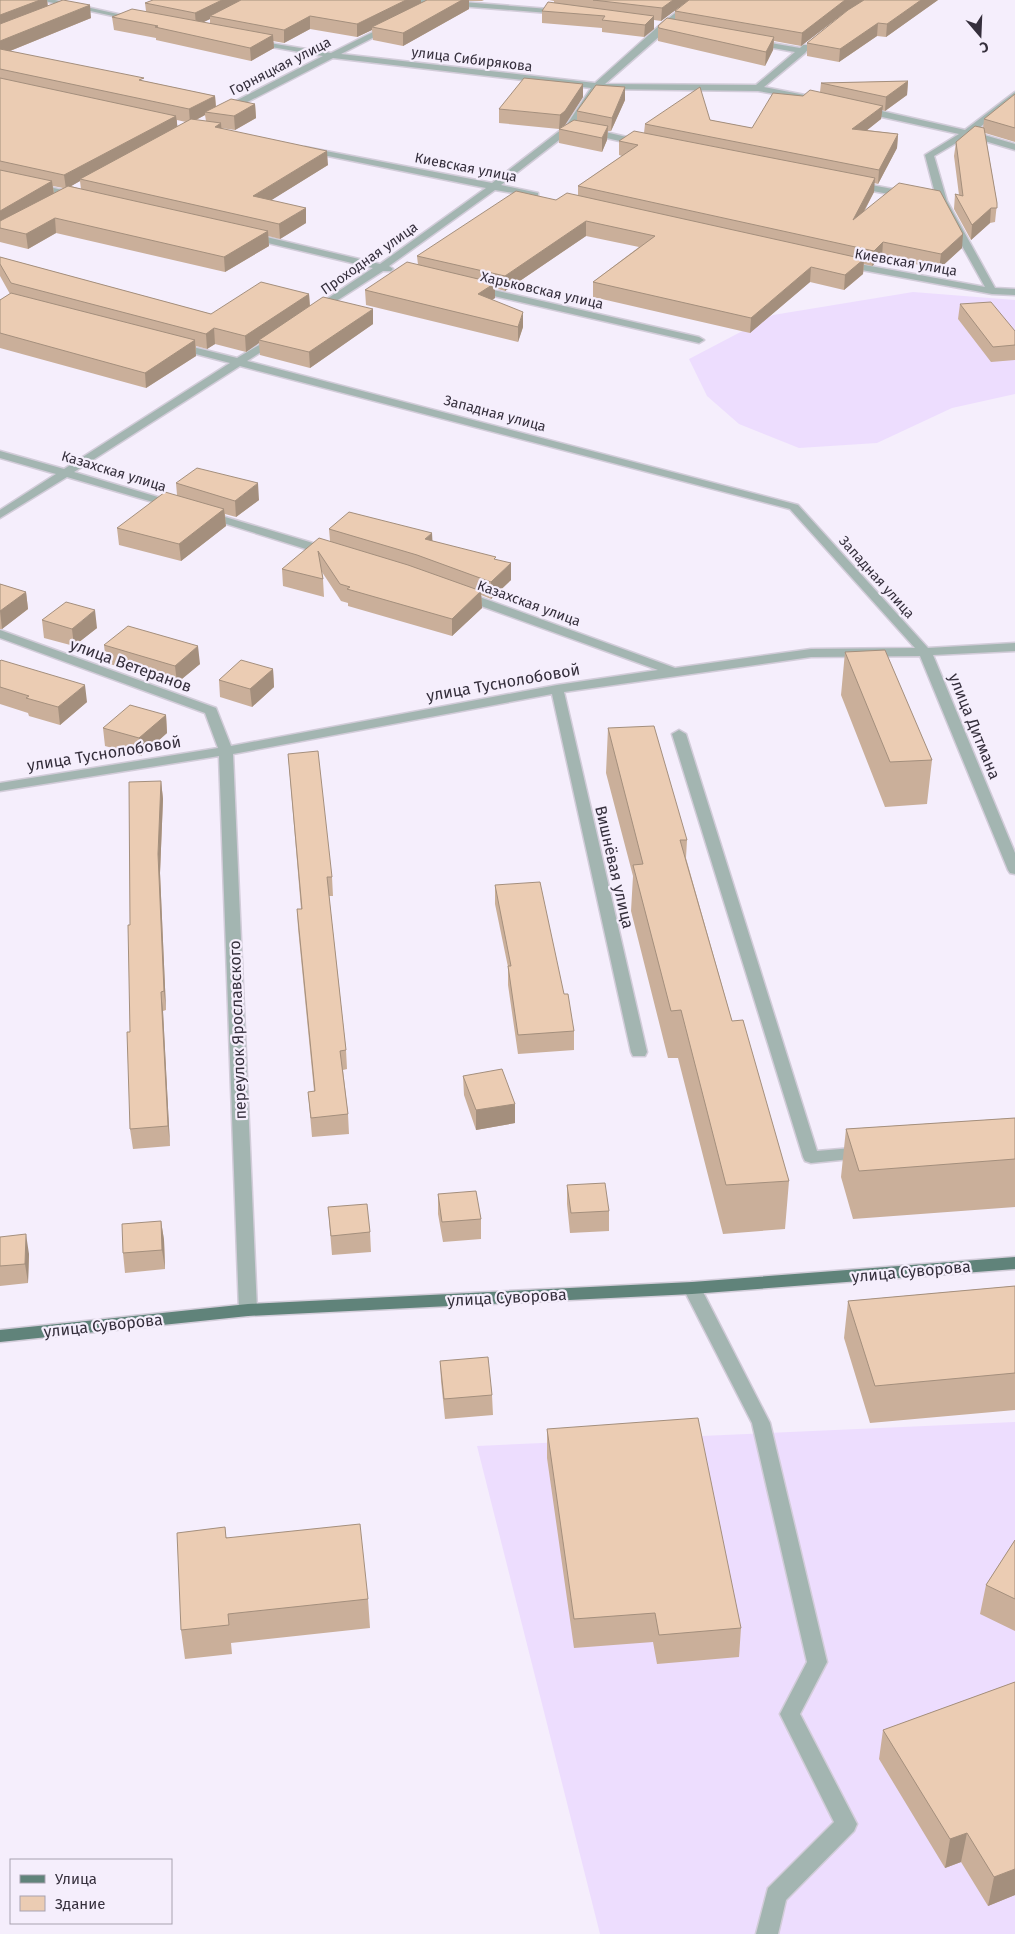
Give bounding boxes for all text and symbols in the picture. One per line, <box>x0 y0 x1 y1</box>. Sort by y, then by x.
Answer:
north arrow <box>955 10 1005 60</box>
street label: Горняцкая улица <box>227 34 334 99</box>
text: С <box>977 37 991 56</box>
street label: улица Сибирякова <box>410 44 533 75</box>
street label: Киевская улица <box>413 149 519 186</box>
street label: Проходная улица <box>317 219 421 298</box>
street label: Киевская улица <box>853 245 959 280</box>
street label: Харьковская улица <box>479 268 605 313</box>
street label: Западная улица <box>442 392 548 435</box>
street label: Казахская улица <box>59 447 168 495</box>
street label: Западная улица <box>835 533 918 622</box>
street label: Казахская улица <box>475 577 583 630</box>
street label: улица Ветеранов <box>67 635 194 696</box>
street label: улица Туснолобовой <box>425 660 581 705</box>
street label: улица Дитмана <box>945 670 1004 782</box>
street label: улица Туснолобовой <box>26 732 182 775</box>
street label: Вишнёвая улица <box>591 804 638 930</box>
street label: переулок Ярославского <box>225 940 250 1120</box>
street label: улица Суворова <box>851 1257 971 1286</box>
street label: улица Суворова <box>447 1285 567 1310</box>
street label: улица Суворова <box>43 1310 164 1341</box>
legend <box>10 1859 172 1924</box>
text: Улица <box>55 1870 97 1888</box>
text: Здание <box>55 1895 105 1913</box>

